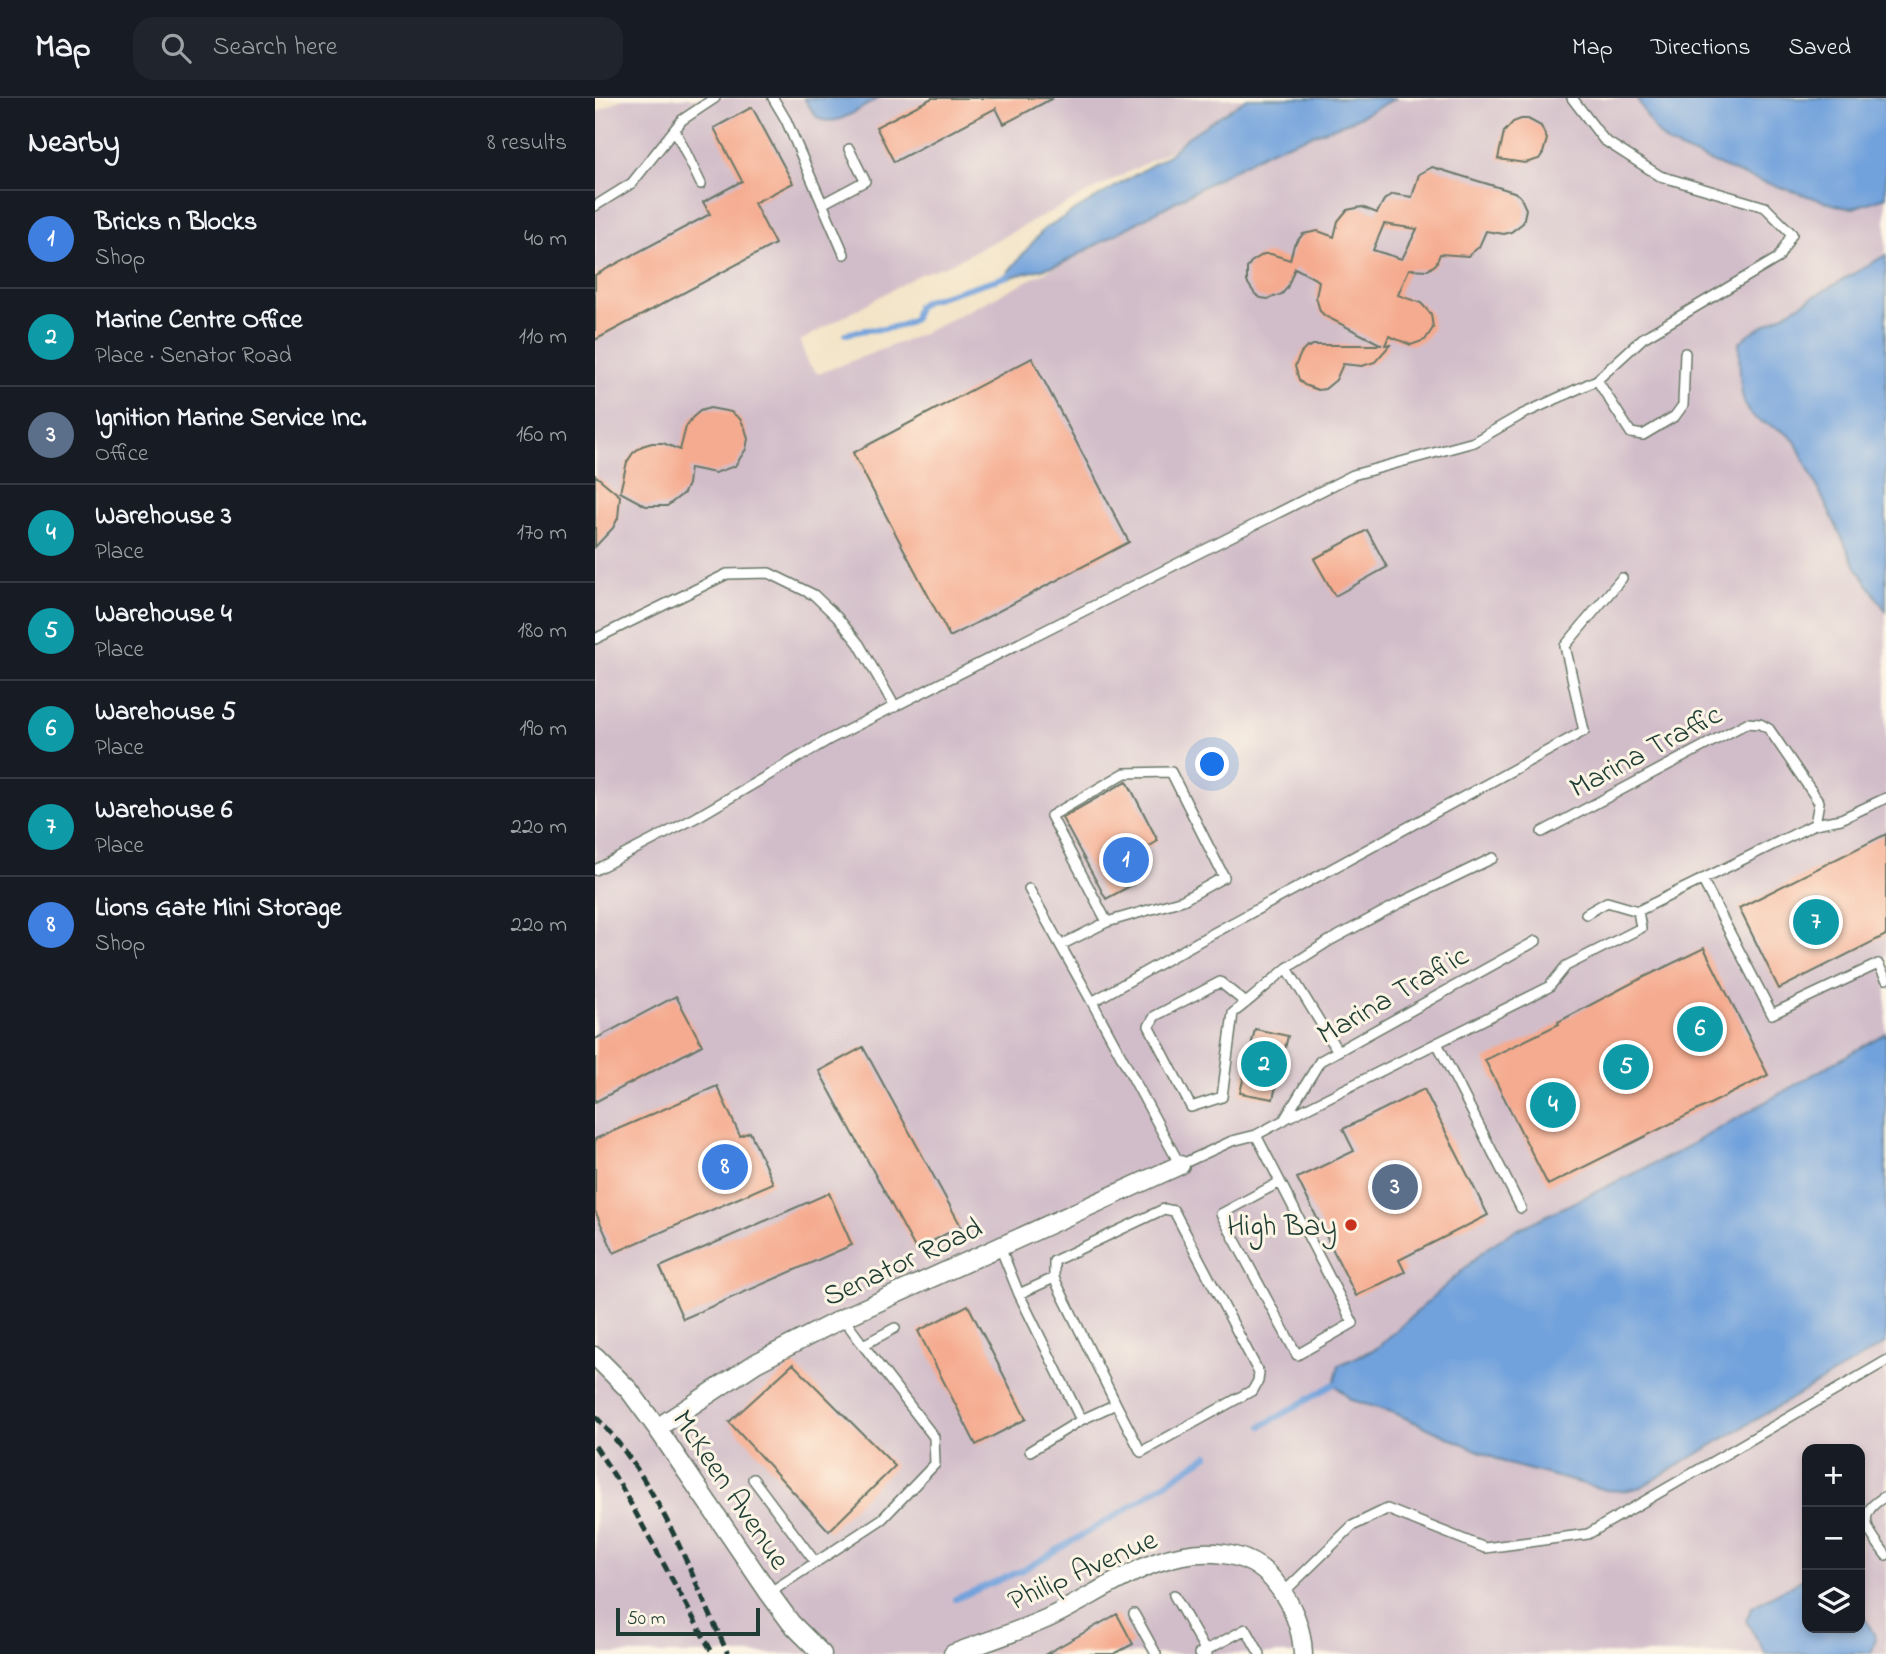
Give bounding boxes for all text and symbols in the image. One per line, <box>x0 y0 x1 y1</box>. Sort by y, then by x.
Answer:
search box <box>133 17 623 80</box>
text: Map <box>35 24 91 72</box>
icon: search <box>157 29 195 67</box>
text: Search here <box>213 29 337 67</box>
text: Map <box>1572 31 1613 66</box>
text: Directions <box>1651 31 1750 66</box>
text: Saved <box>1788 31 1851 66</box>
text: Nearby <box>28 122 120 166</box>
text: 8 results <box>487 127 567 160</box>
text: Bricks n Blocks <box>95 204 257 242</box>
text: 1 <box>47 223 55 256</box>
text: 40 m <box>524 223 567 256</box>
text: Shop <box>95 242 145 275</box>
text: Marine Centre Office <box>95 302 302 340</box>
text: 2 <box>45 321 57 354</box>
text: 110 m <box>519 321 567 354</box>
text: Place · Senator Road <box>95 340 292 373</box>
text: Ignition Marine Service Inc. <box>95 400 367 438</box>
text: 3 <box>46 419 56 452</box>
text: 160 m <box>516 419 567 452</box>
text: Office <box>95 438 148 471</box>
text: Warehouse 3 <box>95 498 232 536</box>
text: 4 <box>46 517 56 550</box>
text: 170 m <box>517 517 567 550</box>
text: Place <box>95 536 144 569</box>
text: Warehouse 4 <box>95 596 232 634</box>
text: 5 <box>44 615 58 648</box>
text: 180 m <box>518 615 567 648</box>
text: Place <box>95 634 144 667</box>
text: Warehouse 5 <box>95 694 236 732</box>
street label: Marina Traffic <box>1563 694 1731 811</box>
text: 6 <box>46 713 56 746</box>
text: 190 m <box>519 713 567 746</box>
text: Place <box>95 732 144 765</box>
your location <box>1195 747 1229 781</box>
text: Warehouse 6 <box>95 792 232 830</box>
text: 7 <box>46 811 56 844</box>
text: 220 m <box>511 811 567 844</box>
text: Place <box>95 830 144 863</box>
pin: 1 <box>1103 834 1149 886</box>
text: Lions Gate Mini Storage <box>95 890 341 928</box>
pin: 7 <box>1793 896 1839 948</box>
text: 8 <box>47 909 55 942</box>
text: 220 m <box>511 909 567 942</box>
text: Shop <box>95 928 145 961</box>
street label: Marina Trafiic <box>1310 935 1478 1058</box>
pin: 6 <box>1677 1003 1723 1055</box>
pin: 2 <box>1241 1038 1287 1090</box>
pin: 5 <box>1603 1041 1649 1093</box>
pin: 4 <box>1530 1079 1576 1131</box>
pin: 8 <box>702 1141 748 1193</box>
pin: 3 <box>1372 1161 1418 1213</box>
place label: High Bay <box>1227 1206 1337 1250</box>
street label: Senator Road <box>816 1207 990 1320</box>
marker: High Bay <box>1343 1217 1359 1233</box>
street label: McKeen Avenue <box>660 1402 800 1580</box>
map controls <box>1802 1444 1865 1633</box>
button: + <box>1802 1444 1865 1507</box>
button: − <box>1802 1507 1865 1570</box>
street label: Philip Avenue <box>1002 1519 1165 1624</box>
button: layers <box>1802 1570 1865 1633</box>
scale bar <box>616 1605 759 1637</box>
text: 50 m <box>627 1606 666 1633</box>

